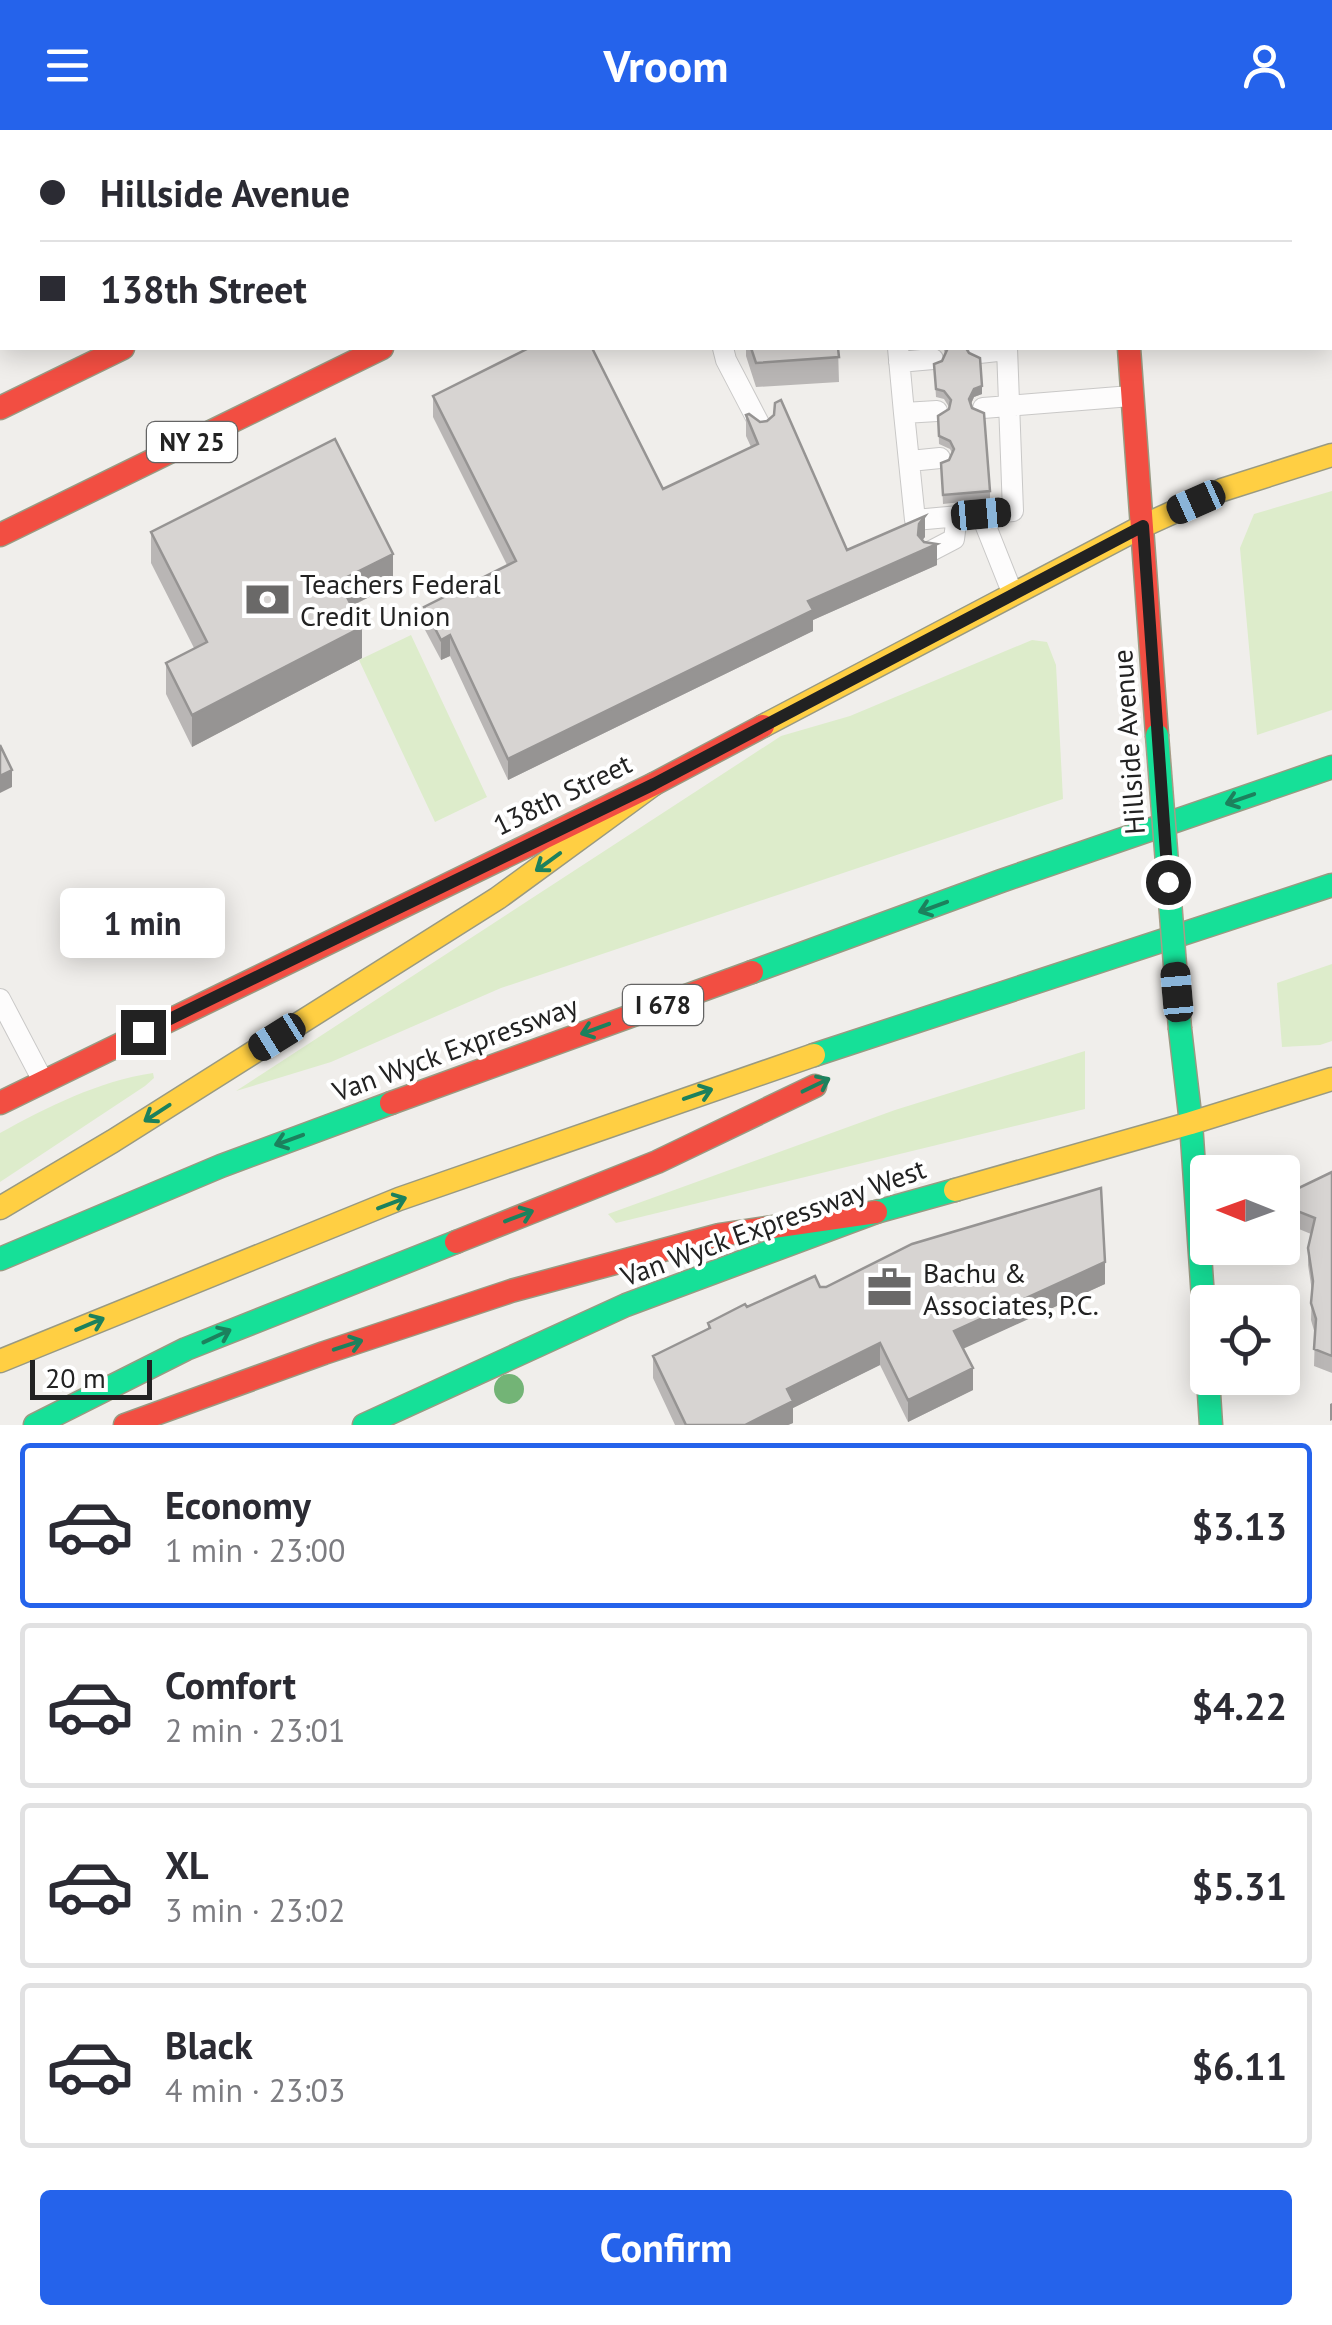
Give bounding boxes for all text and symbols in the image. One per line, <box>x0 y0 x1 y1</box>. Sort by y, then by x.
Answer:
text: Vroom <box>604 36 728 94</box>
icon: menu <box>40 38 95 93</box>
icon: person <box>1237 38 1292 93</box>
text: Hillside Avenue <box>100 168 350 217</box>
text: 138th Street <box>100 264 307 313</box>
road number: NY 25 <box>147 422 237 462</box>
car <box>1162 476 1230 528</box>
car <box>950 496 1012 532</box>
place label: Teachers Federal Credit Union <box>300 565 501 634</box>
bank icon: Teachers Federal Credit Union <box>243 575 291 623</box>
street label: Hillside Avenue <box>1103 648 1153 836</box>
street label: 138th Street <box>487 744 638 843</box>
one-way arrow <box>1224 792 1256 810</box>
one-way arrow <box>535 851 562 872</box>
route start <box>1146 860 1191 905</box>
callout: 1 min <box>61 887 226 957</box>
one-way arrow <box>918 899 949 917</box>
text: 1 min <box>103 902 182 944</box>
car <box>1159 961 1195 1023</box>
road number: I 678 <box>623 985 703 1025</box>
street label: Van Wyck Expressway <box>326 986 583 1110</box>
car <box>244 1008 310 1066</box>
route end <box>121 1010 166 1055</box>
one-way arrow <box>580 1021 611 1039</box>
one-way arrow <box>800 1075 830 1094</box>
one-way arrow <box>682 1084 713 1102</box>
one-way arrow <box>143 1103 171 1124</box>
one-way arrow <box>275 1133 305 1151</box>
street label: Van Wyck Expressway West <box>615 1149 931 1295</box>
north arrow <box>1190 1155 1300 1265</box>
map controls <box>1190 1155 1300 1395</box>
one-way arrow <box>375 1193 406 1211</box>
one-way arrow <box>503 1205 534 1223</box>
place label: Bachu & Associates, P.C. <box>923 1254 1099 1323</box>
office icon: Bachu & Associates, P.C. <box>866 1264 914 1312</box>
button: locate <box>1190 1285 1300 1395</box>
one-way arrow <box>74 1314 105 1332</box>
one-way arrow <box>201 1326 231 1345</box>
one-way arrow <box>332 1334 364 1352</box>
scale bar <box>30 1355 152 1400</box>
text: 20 m <box>45 1359 106 1396</box>
text: Economy <box>165 1480 311 1529</box>
icon: car <box>45 1481 135 1571</box>
text: $3.13 <box>1191 1501 1287 1550</box>
text: 1 min · 23:00 <box>165 1529 345 1571</box>
text: Comfort <box>165 1660 296 1709</box>
icon: car <box>45 1661 135 1751</box>
text: $4.22 <box>1191 1681 1287 1730</box>
text: 2 min · 23:01 <box>165 1709 345 1751</box>
text: XL <box>165 1840 209 1889</box>
icon: car <box>45 1841 135 1931</box>
text: $5.31 <box>1191 1861 1287 1910</box>
text: 3 min · 23:02 <box>165 1889 345 1931</box>
text: Black <box>165 2020 253 2069</box>
icon: car <box>45 2021 135 2111</box>
text: $6.11 <box>1191 2041 1287 2090</box>
text: 4 min · 23:03 <box>165 2069 345 2111</box>
button: Confirm <box>40 2190 1292 2305</box>

